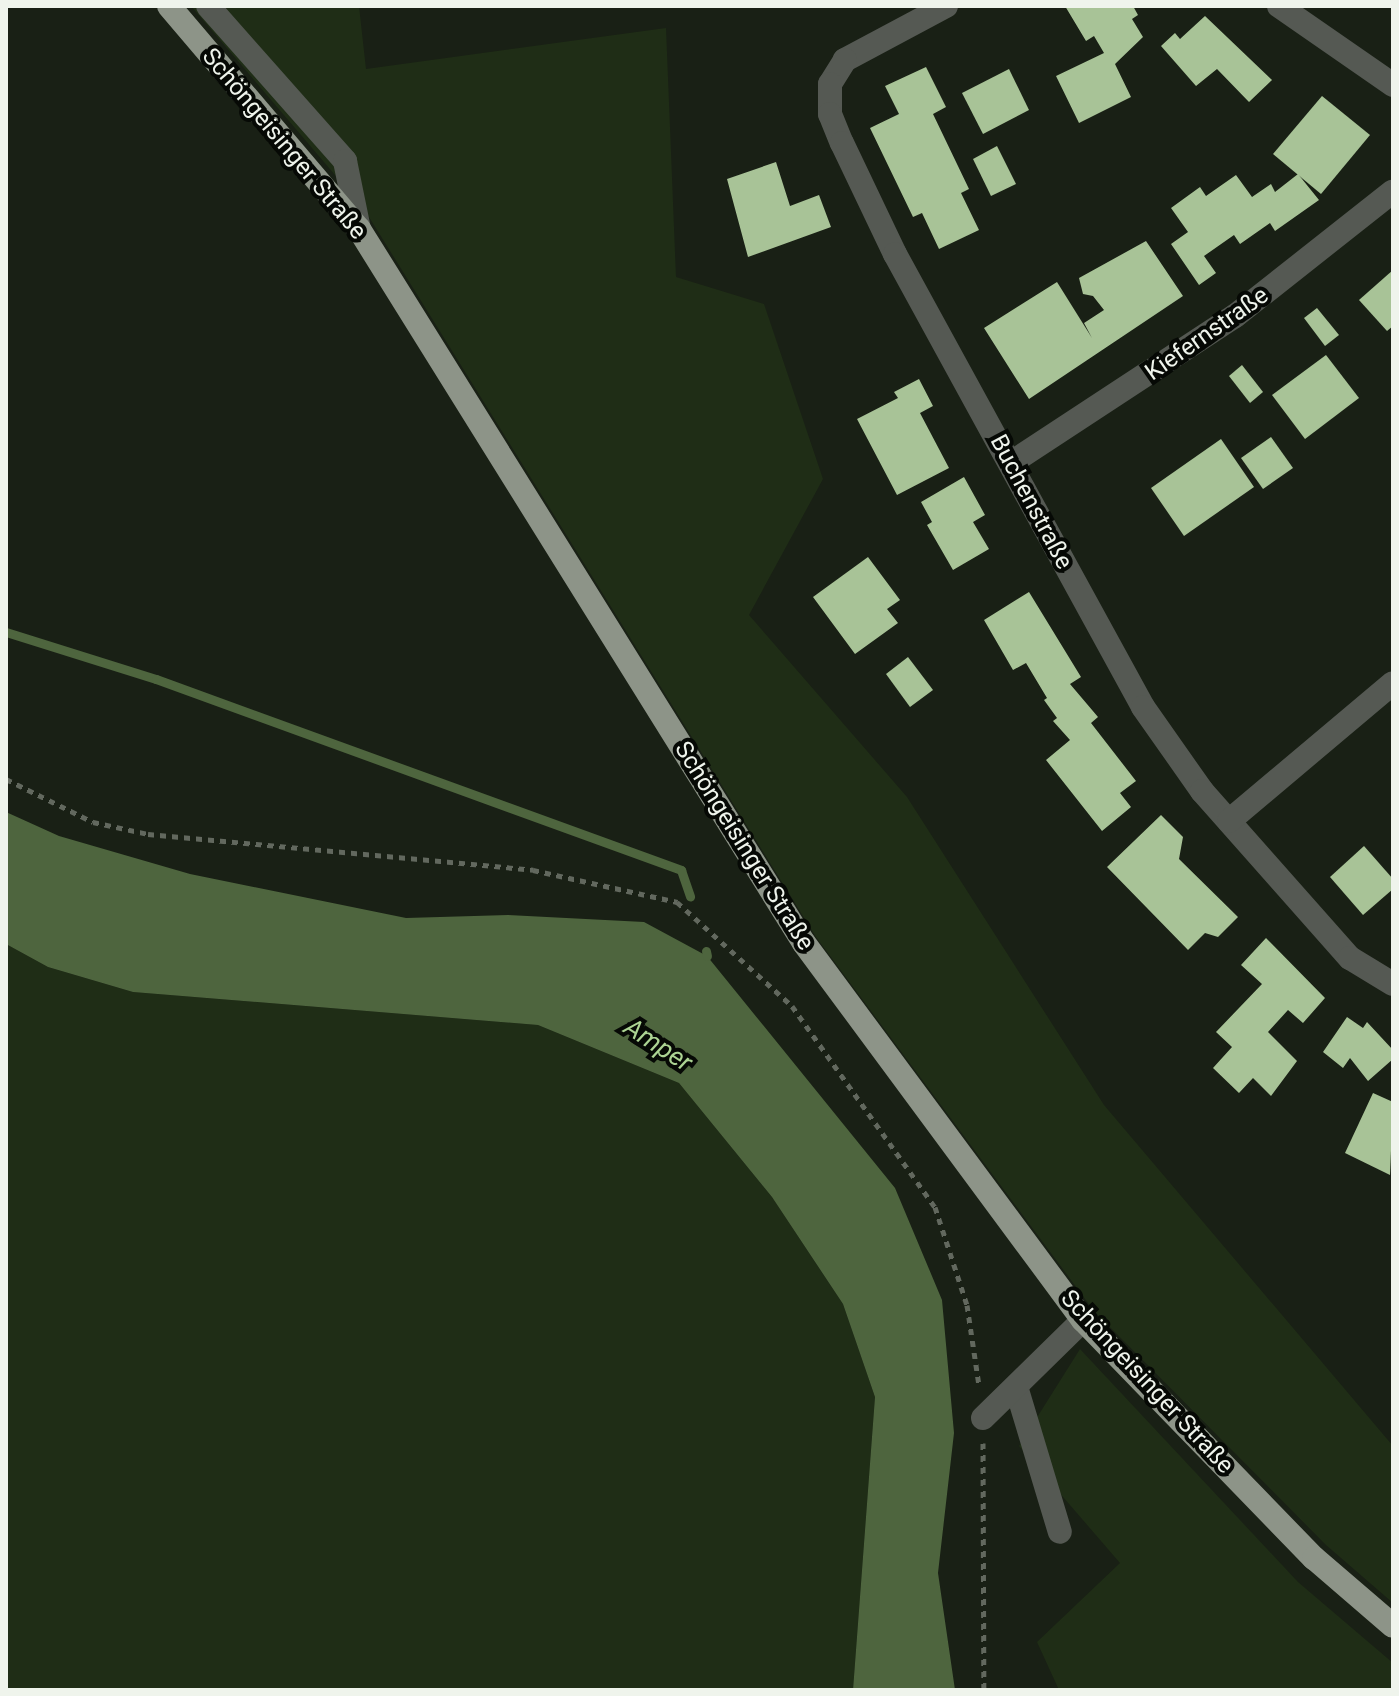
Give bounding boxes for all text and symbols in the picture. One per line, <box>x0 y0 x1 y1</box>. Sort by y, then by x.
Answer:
street label: Schöngeisinger Straße <box>196 43 372 245</box>
street label: Kiefernstraße <box>1140 281 1274 387</box>
street label: Buchenstraße <box>984 430 1078 574</box>
street label: Schöngeisinger Straße <box>668 736 820 956</box>
water label: Amper <box>618 1012 698 1078</box>
street label: Schöngeisinger Straße <box>1054 1284 1240 1480</box>

